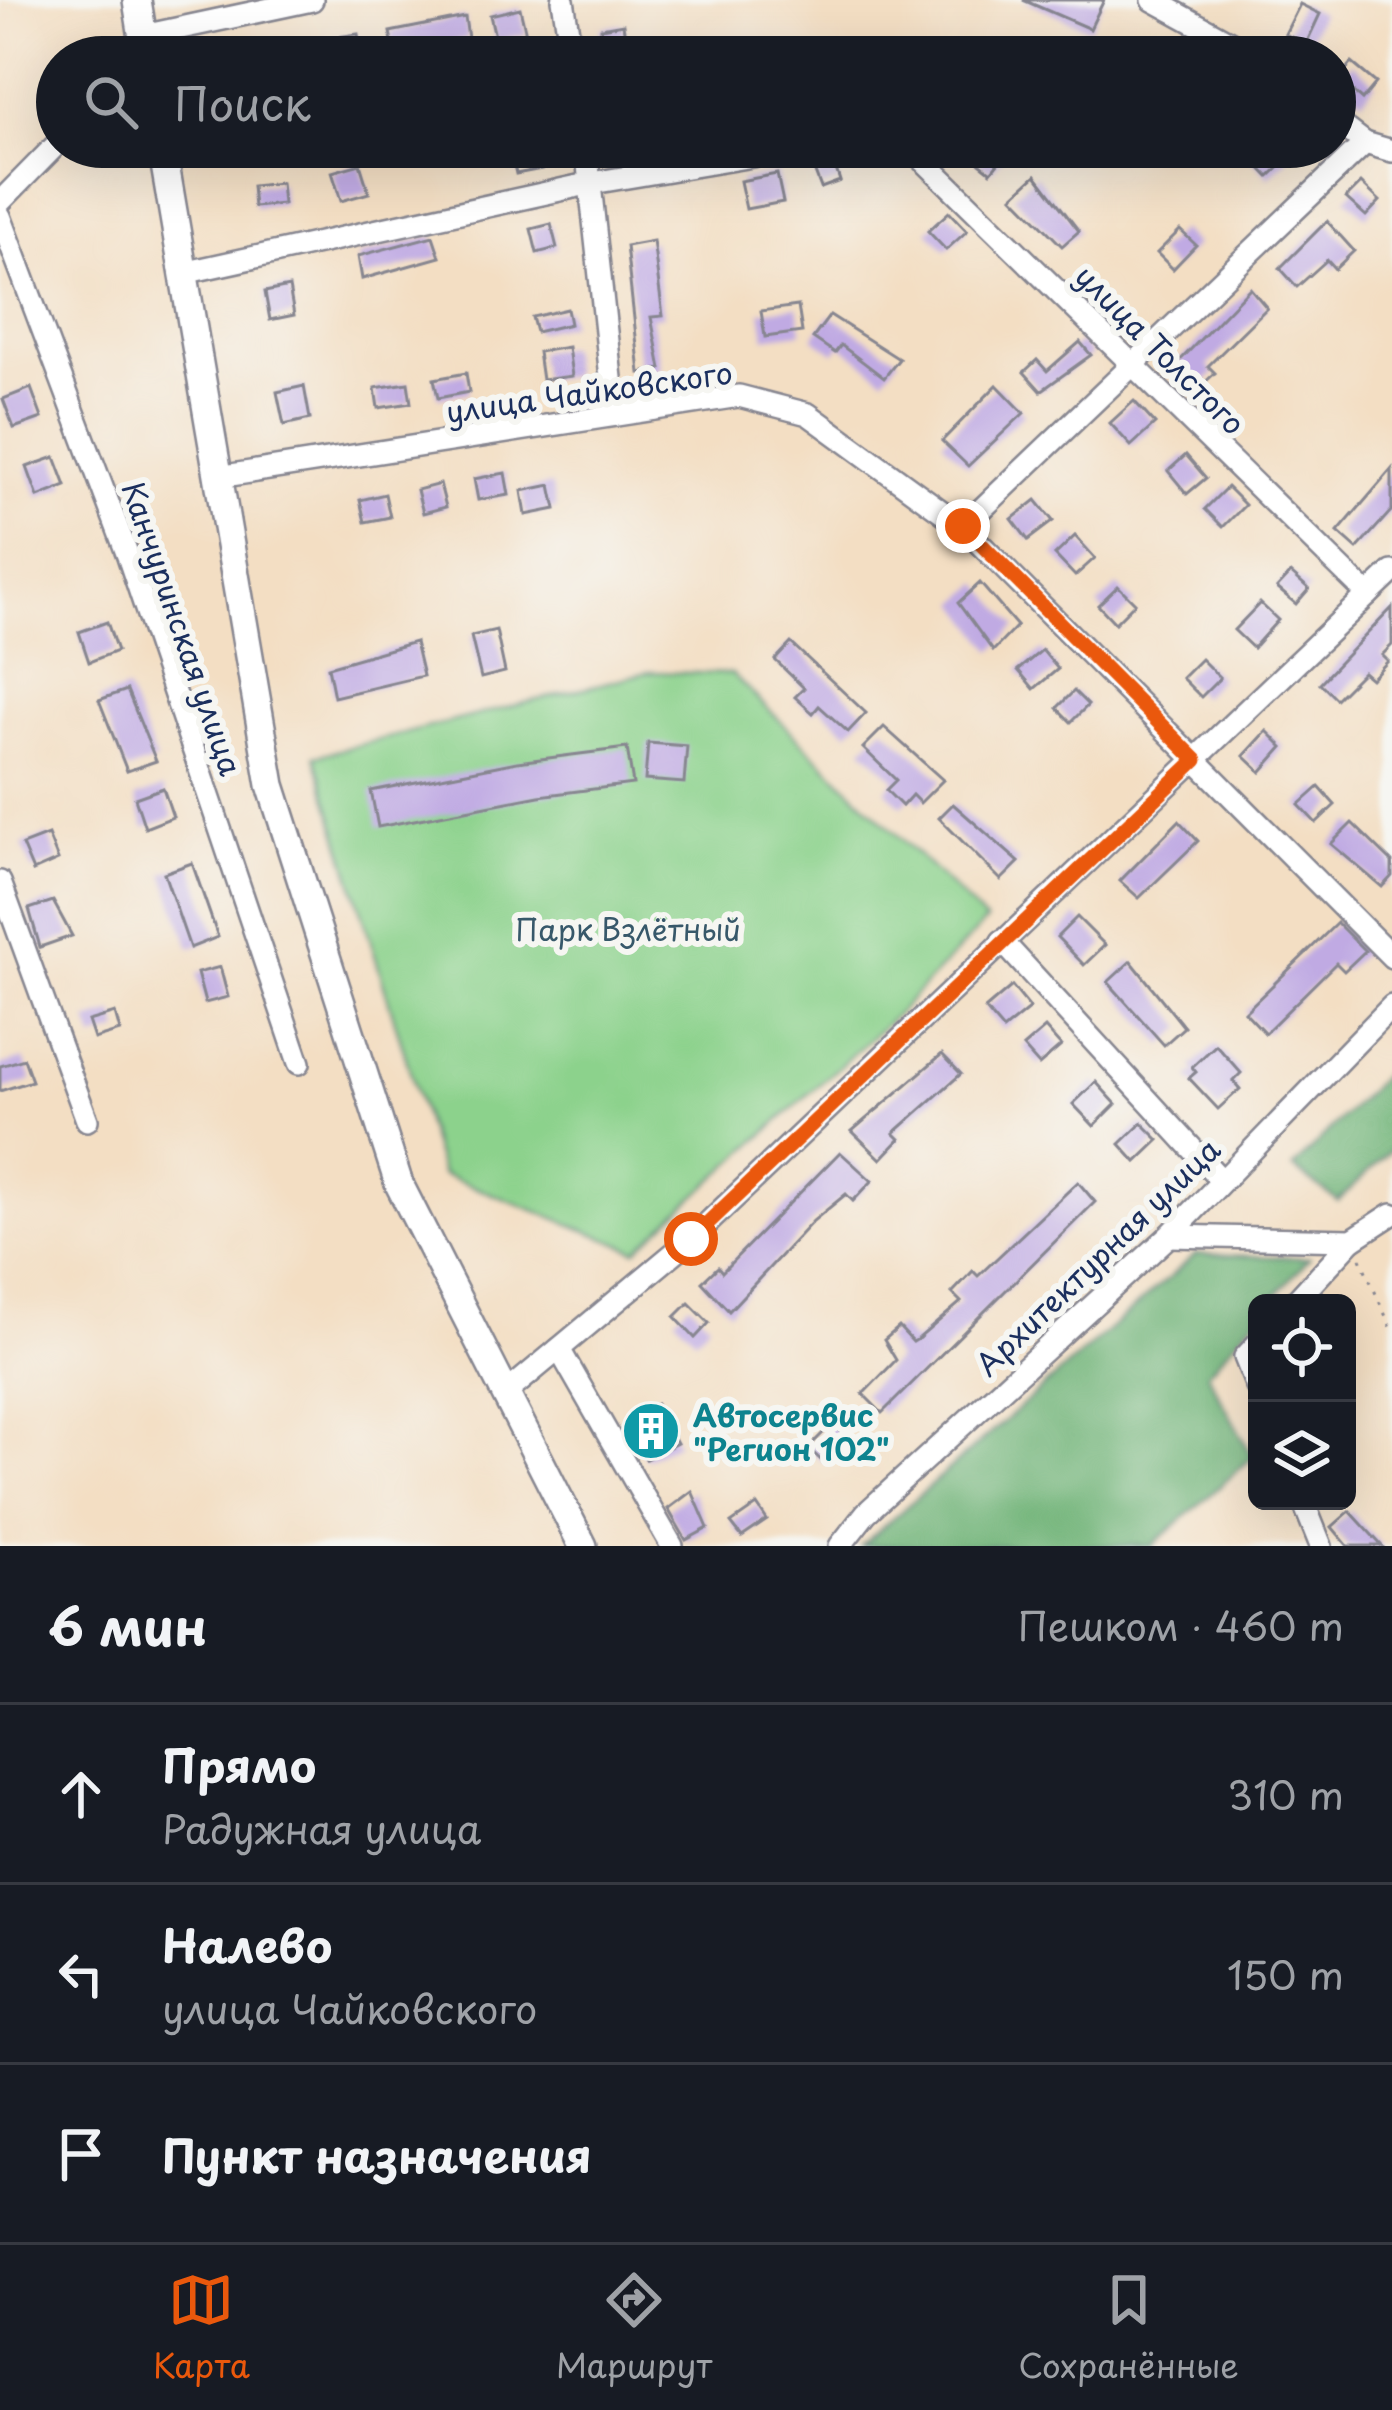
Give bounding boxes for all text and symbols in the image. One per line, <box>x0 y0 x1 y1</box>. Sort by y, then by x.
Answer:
search box <box>36 36 1356 168</box>
text: Поиск <box>174 68 311 136</box>
icon: search <box>78 69 144 135</box>
street label: улица Толстого <box>1066 254 1256 444</box>
street label: улица Чайковского <box>443 349 735 433</box>
street label: Канчуринская улица <box>112 475 254 781</box>
route end <box>936 499 990 553</box>
park label: Парк Взлётный <box>515 906 741 951</box>
street label: Архитектурная улица <box>964 1127 1230 1385</box>
route start <box>664 1212 718 1266</box>
map controls <box>1248 1294 1356 1510</box>
button: locate <box>1248 1294 1356 1402</box>
place label: Автосервис "Регион 102" <box>693 1392 890 1471</box>
building icon: Автосервис "Регион 102" <box>620 1400 682 1462</box>
button: layers <box>1248 1402 1356 1510</box>
text: 6 мин <box>48 1586 207 1663</box>
text: Пешком · 460 m <box>1018 1595 1344 1654</box>
text: Прямо <box>162 1730 316 1798</box>
icon: ahead <box>48 1761 114 1827</box>
text: 310 m <box>1227 1764 1344 1823</box>
text: Радужная улица <box>162 1798 481 1857</box>
text: Налево <box>162 1910 332 1978</box>
icon: left <box>48 1941 114 2007</box>
text: 150 m <box>1227 1944 1344 2003</box>
text: улица Чайковского <box>162 1978 537 2037</box>
text: Пункт назначения <box>162 2120 592 2188</box>
icon: arrive <box>48 2121 114 2187</box>
tab: Карта <box>153 2267 250 2389</box>
tab: Маршрут <box>556 2267 712 2389</box>
tab: Сохранённые <box>1018 2267 1239 2389</box>

